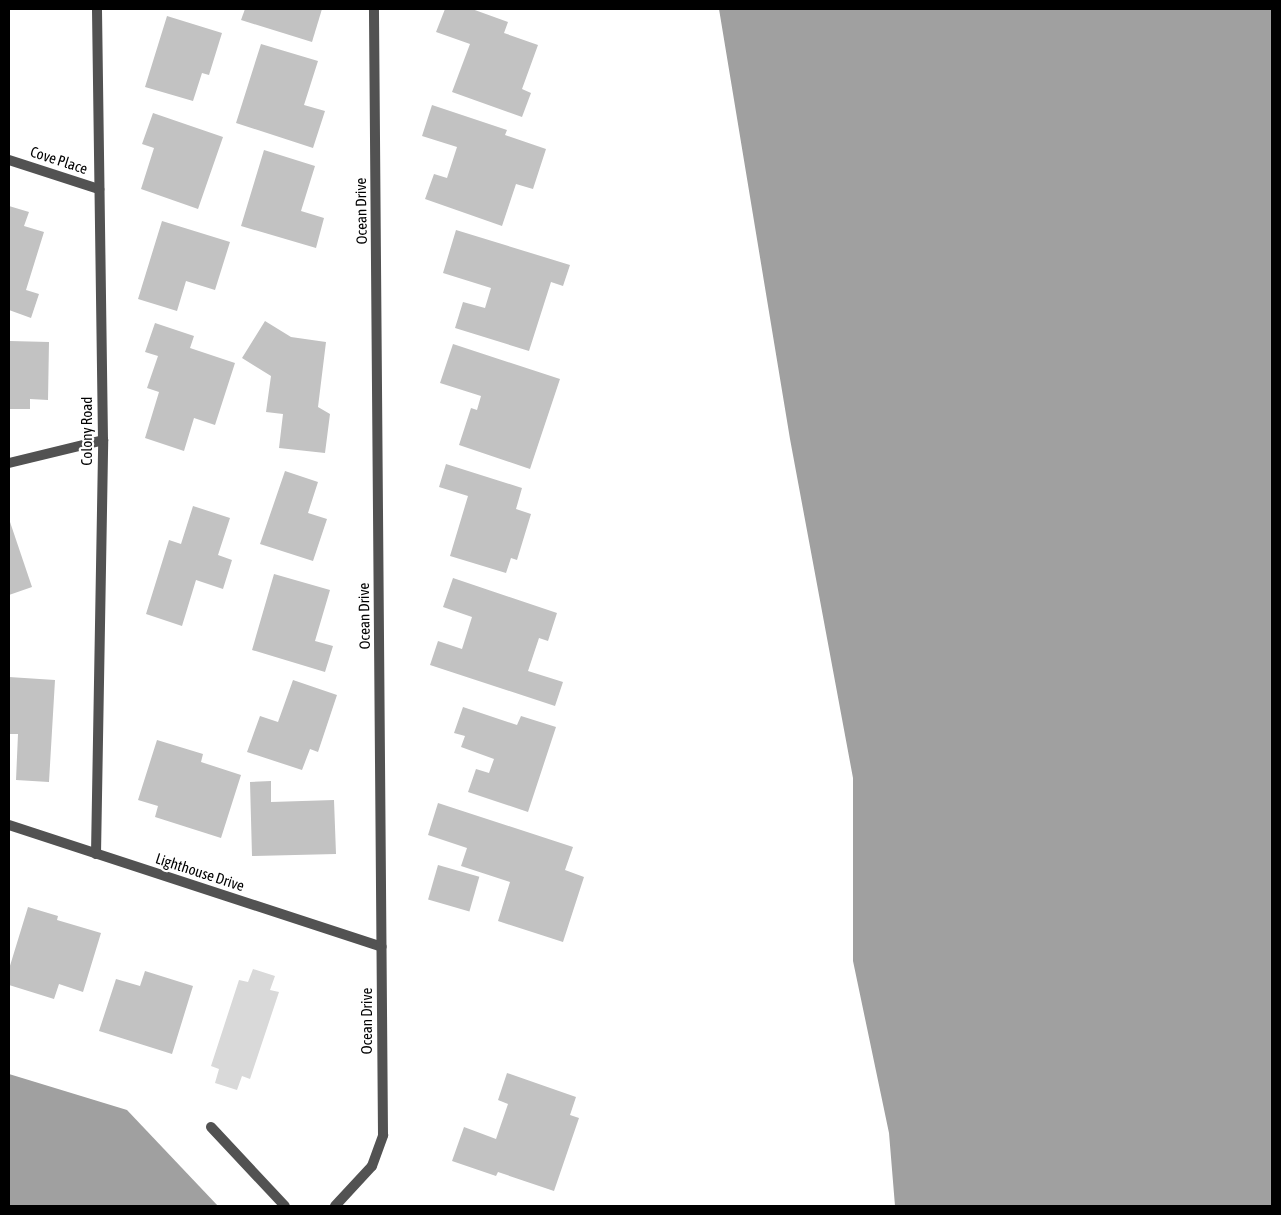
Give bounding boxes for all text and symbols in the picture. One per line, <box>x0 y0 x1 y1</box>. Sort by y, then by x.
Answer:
street label: Cove Place <box>28 142 90 178</box>
street label: Ocean Drive <box>351 178 371 244</box>
street label: Colony Road <box>78 397 96 465</box>
street label: Ocean Drive <box>354 583 374 649</box>
street label: Lighthouse Drive <box>153 849 247 895</box>
street label: Ocean Drive <box>358 988 376 1054</box>

